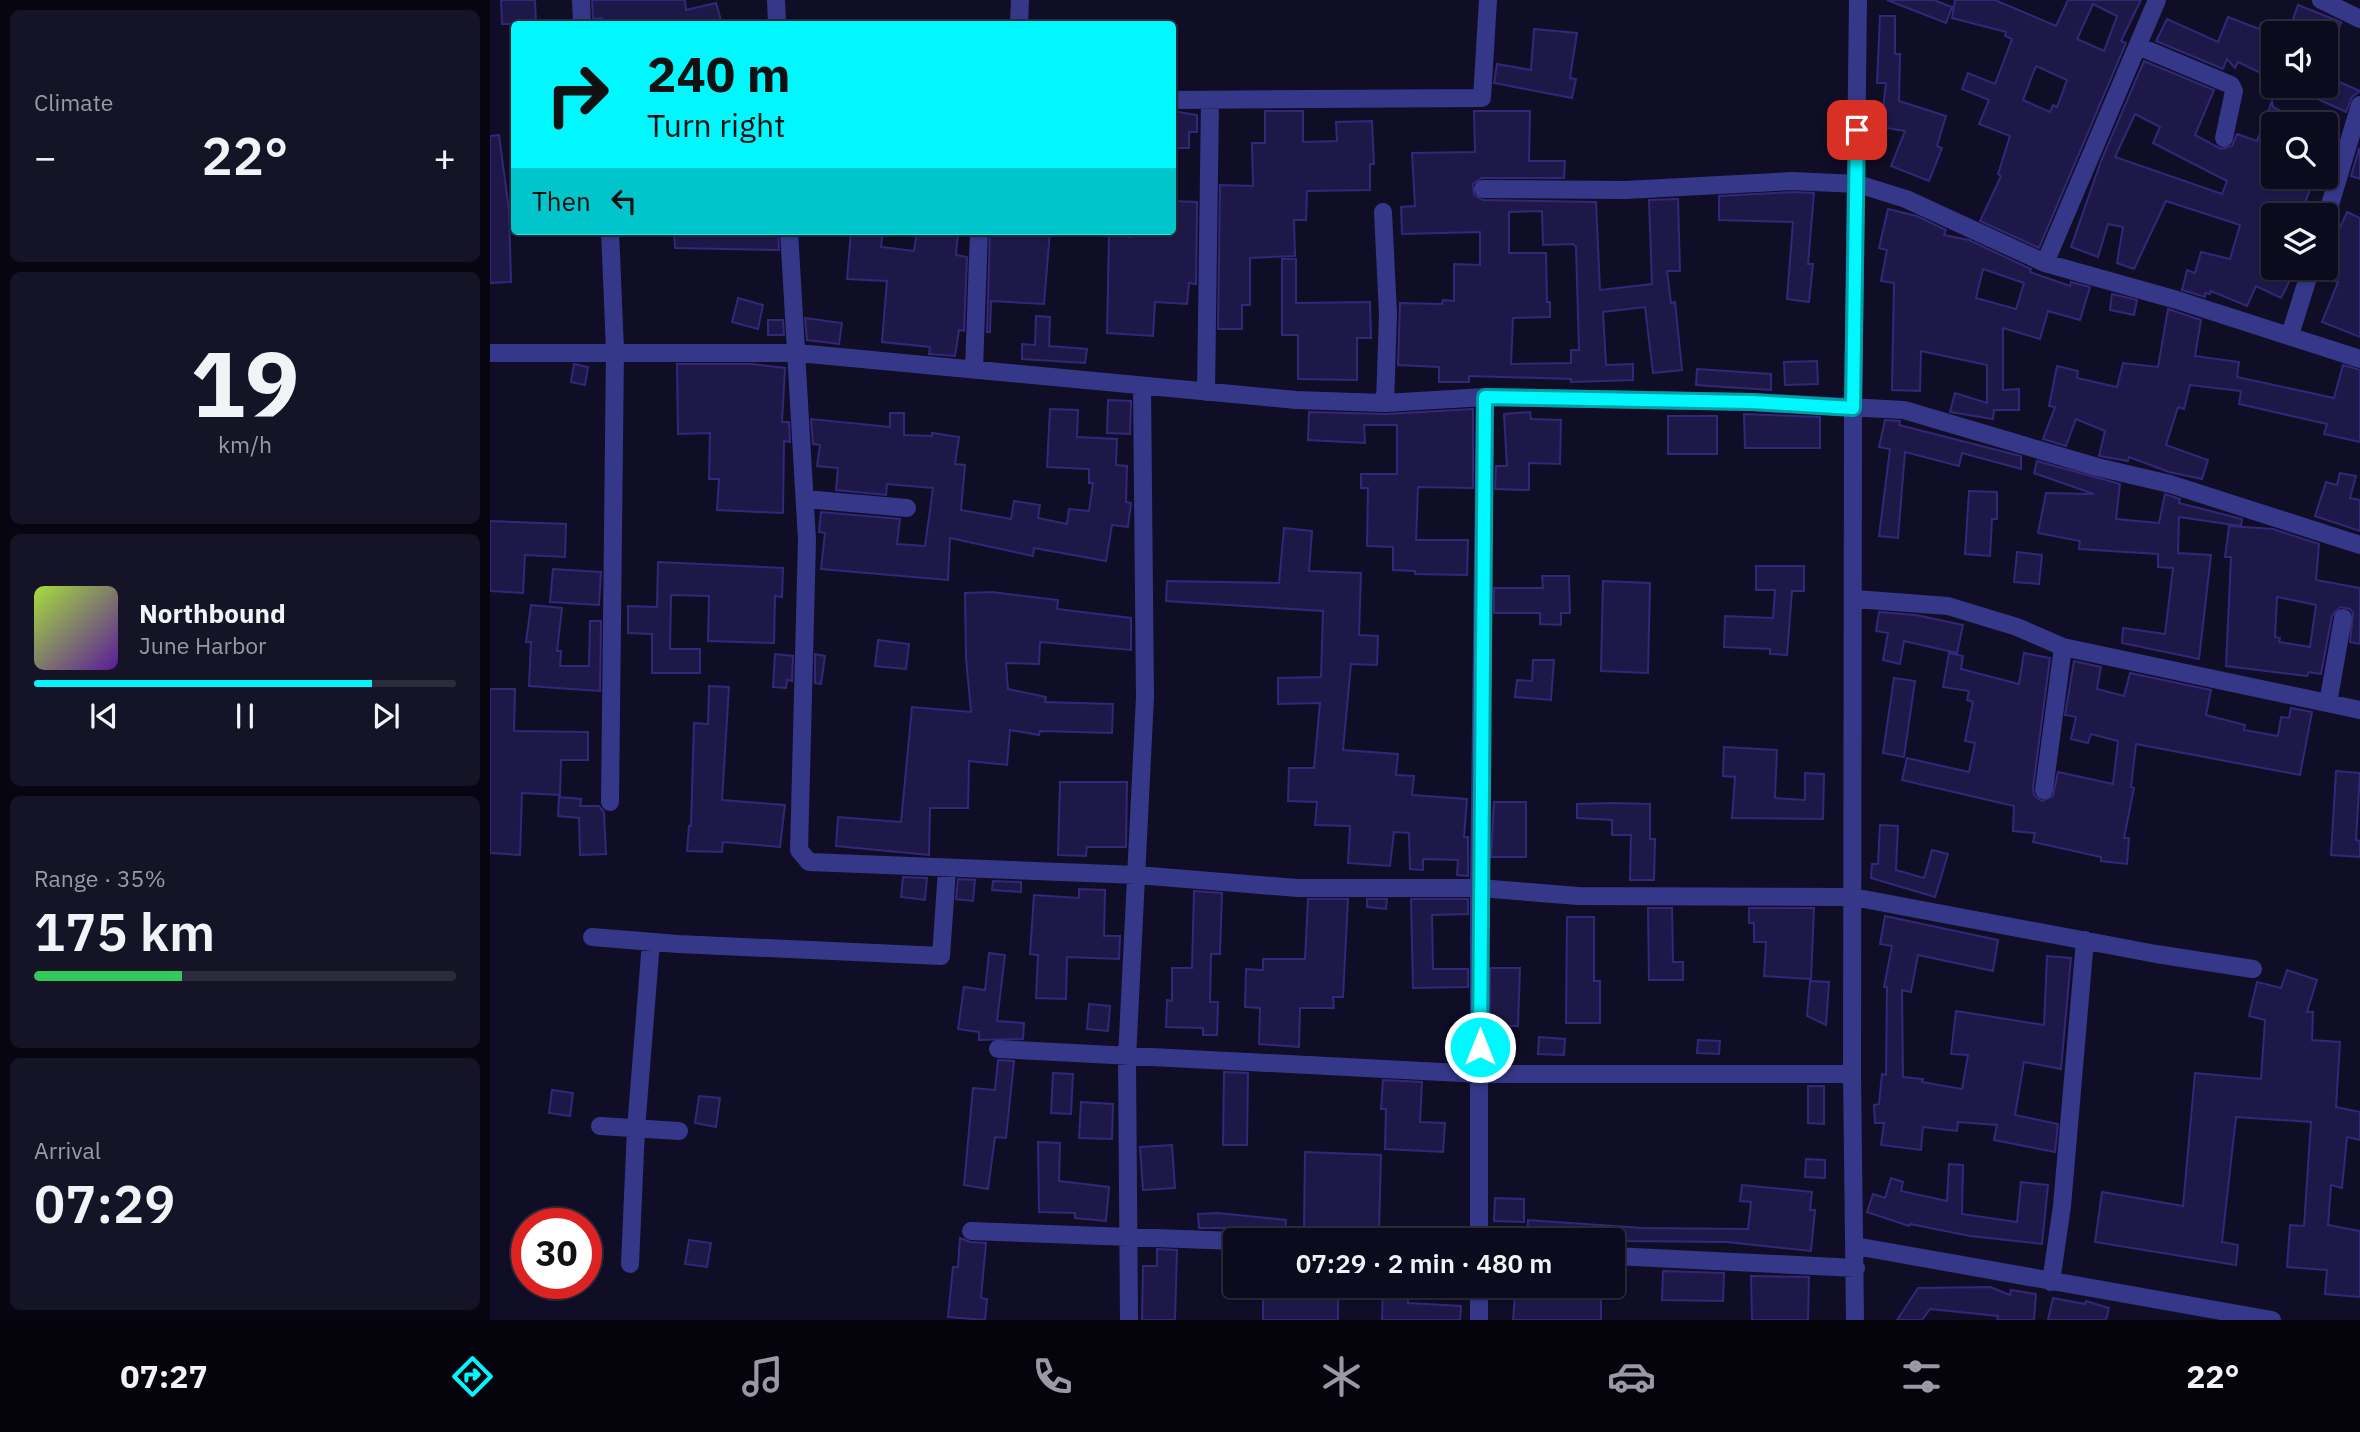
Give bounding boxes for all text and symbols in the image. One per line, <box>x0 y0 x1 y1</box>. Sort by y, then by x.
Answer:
map controls <box>2261 21 2338 280</box>
button: sound <box>2261 21 2338 98</box>
text: 240 m <box>647 42 791 105</box>
icon: right <box>532 49 623 140</box>
text: Climate <box>34 87 113 117</box>
pin <box>1827 100 1887 160</box>
text: Turn right <box>647 104 785 146</box>
icon: arrive <box>1838 111 1876 149</box>
button: search <box>2261 112 2338 189</box>
text: 22° <box>202 122 288 189</box>
text: − <box>34 132 57 181</box>
text: + <box>433 132 456 181</box>
icon: left <box>605 182 643 220</box>
text: Then <box>532 184 591 218</box>
button: layers <box>2261 203 2338 280</box>
text: 19 <box>190 324 300 442</box>
text: km/h <box>218 429 272 459</box>
text: Northbound <box>139 596 286 630</box>
text: June Harbor <box>139 630 267 660</box>
icon: previous <box>85 697 123 735</box>
icon: pause <box>226 697 264 735</box>
icon: next <box>367 697 405 735</box>
text: Range · 35% <box>34 863 166 893</box>
text: 175 km <box>34 898 215 965</box>
position arrow <box>1443 1010 1517 1084</box>
text: Arrival <box>34 1135 101 1165</box>
text: 07:29 <box>34 1170 175 1237</box>
speed limit sign: 30 <box>511 1208 602 1299</box>
text: 07:29 · 2 min · 480 m <box>1296 1246 1552 1280</box>
icon: directions <box>448 1352 497 1401</box>
icon: music <box>738 1352 787 1401</box>
icon: phone <box>1028 1352 1077 1401</box>
icon: climate <box>1317 1352 1366 1401</box>
icon: car <box>1607 1352 1656 1401</box>
icon: filters <box>1897 1352 1946 1401</box>
text: 07:27 <box>120 1355 208 1397</box>
text: 22° <box>2186 1355 2240 1397</box>

